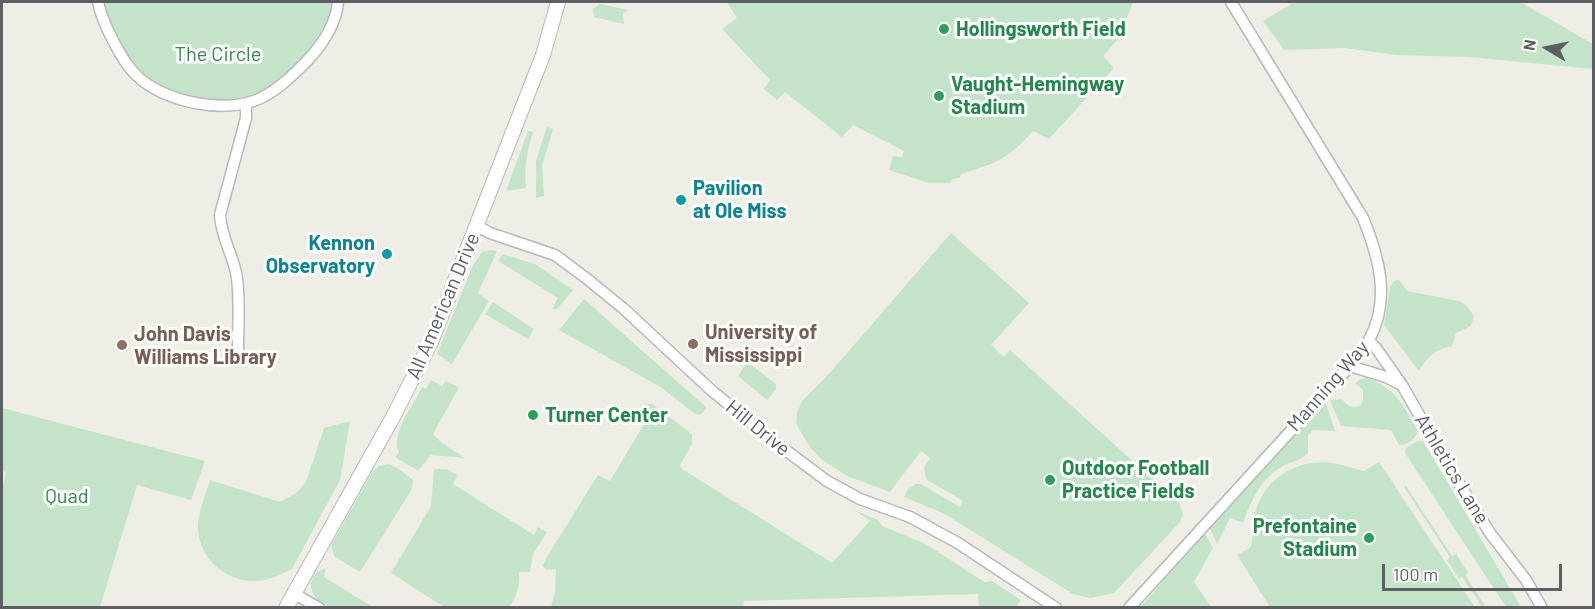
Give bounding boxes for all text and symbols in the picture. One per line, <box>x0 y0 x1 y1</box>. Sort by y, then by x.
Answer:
place label: Hollingsworth Field <box>956 17 1126 41</box>
north arrow <box>1517 18 1577 78</box>
marker: Hollingsworth Field <box>937 22 951 36</box>
text: N <box>1519 38 1539 52</box>
park label: The Circle <box>175 42 261 66</box>
place label: Vaught-Hemingway Stadium <box>951 72 1124 119</box>
marker: Vaught-Hemingway Stadium <box>932 89 946 103</box>
place label: Pavilion at Ole Miss <box>693 176 786 223</box>
marker: Pavilion at Ole Miss <box>674 193 688 207</box>
street label: All American Drive <box>401 229 485 383</box>
place label: Kennon Observatory <box>266 231 375 278</box>
marker: Kennon Observatory <box>380 247 394 261</box>
place label: University of Mississippi <box>705 320 817 367</box>
place label: John Davis Williams Library <box>134 322 277 369</box>
street label: Manning Way <box>1282 336 1374 436</box>
marker: University of Mississippi <box>686 337 700 351</box>
marker: John Davis Williams Library <box>115 338 129 352</box>
street label: Hill Drive <box>721 395 795 461</box>
place label: Turner Center <box>545 403 668 427</box>
marker: Turner Center <box>526 408 540 422</box>
street label: Athletics Lane <box>1410 410 1494 528</box>
place label: Outdoor Football Practice Fields <box>1062 456 1209 503</box>
marker: Outdoor Football Practice Fields <box>1043 473 1057 487</box>
park label: Quad <box>45 484 89 508</box>
place label: Prefontaine Stadium <box>1253 514 1357 561</box>
marker: Prefontaine Stadium <box>1362 531 1376 545</box>
scale bar <box>1385 552 1565 590</box>
text: 100 m <box>1393 563 1438 585</box>

